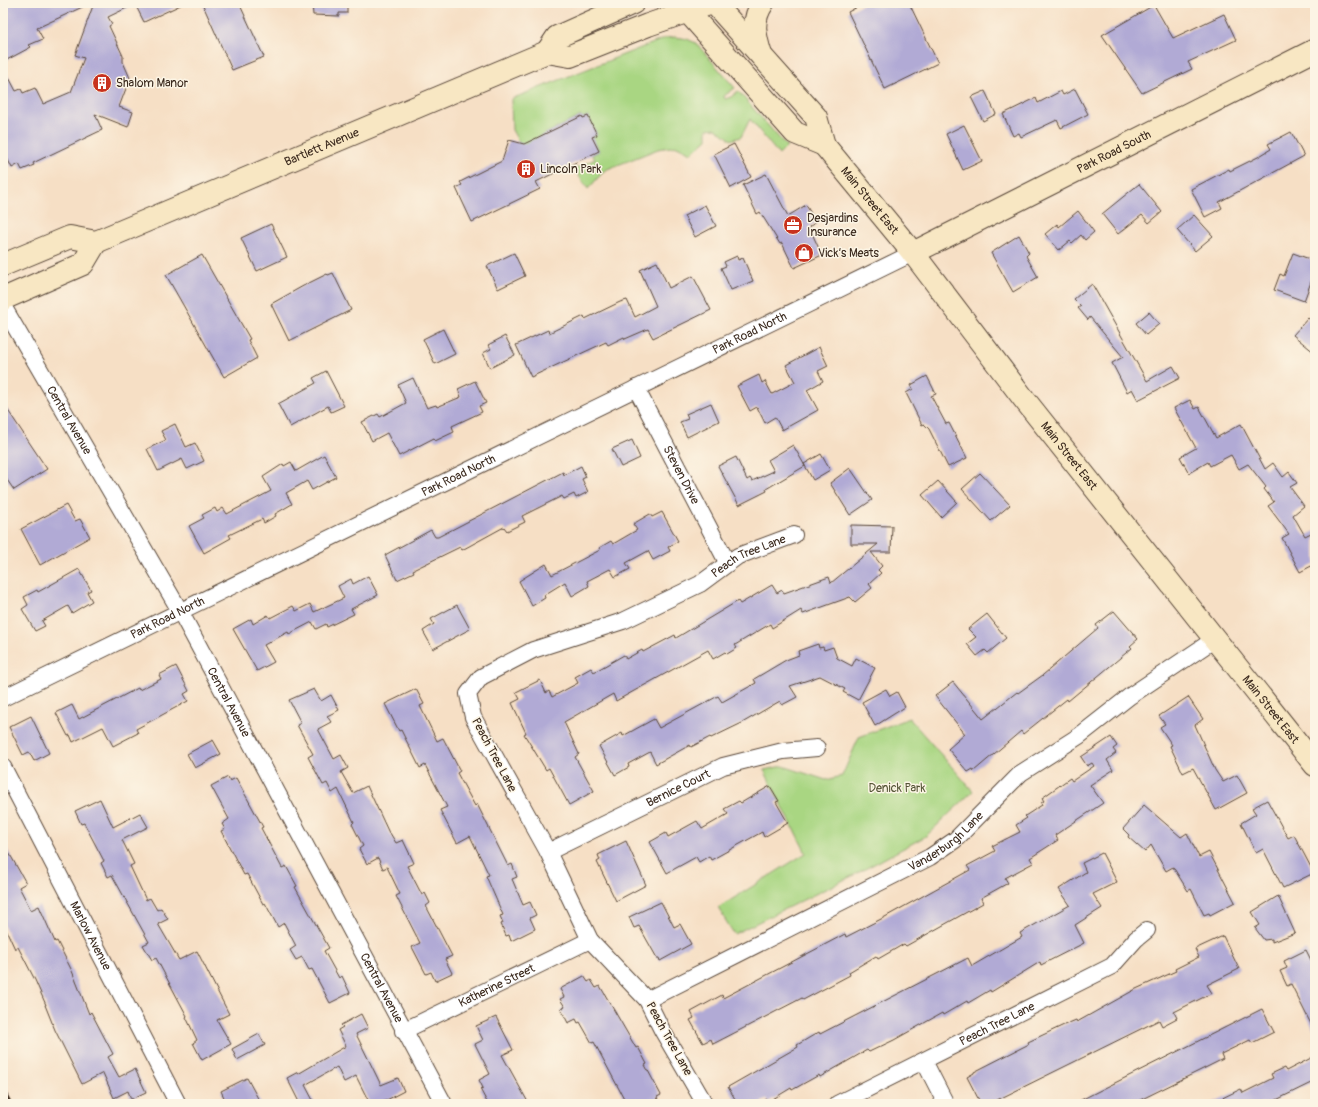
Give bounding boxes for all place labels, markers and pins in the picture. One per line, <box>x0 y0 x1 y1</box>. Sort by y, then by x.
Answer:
building icon: Shalom Manor <box>91 72 113 94</box>
place label: Shalom Manor <box>116 76 189 91</box>
building icon: Lincoln Park <box>515 158 537 180</box>
place label: Lincoln Park <box>540 162 601 177</box>
place label: Desjardins Insurance <box>807 211 859 240</box>
office icon: Desjardins Insurance <box>782 214 804 236</box>
shop icon: Vick’s Meats <box>793 242 815 264</box>
place label: Vick’s Meats <box>818 246 879 261</box>

